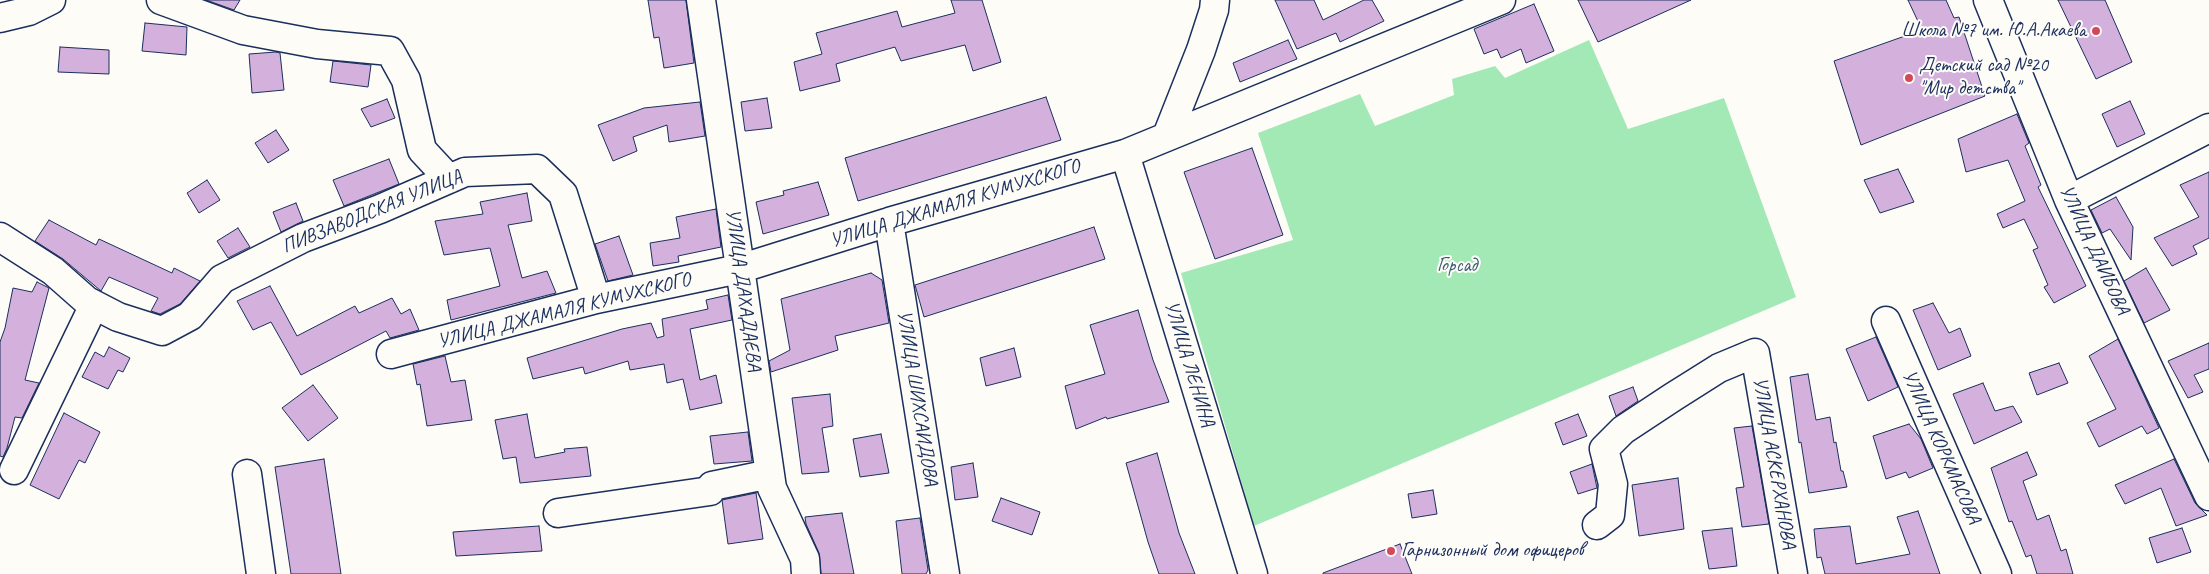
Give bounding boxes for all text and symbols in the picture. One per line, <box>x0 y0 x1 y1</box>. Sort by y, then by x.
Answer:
place label: Школа №7 им. Ю.А.Акаева <box>1901 19 2086 43</box>
marker: Школа №7 им. Ю.А.Акаева <box>2090 25 2102 37</box>
place label: Детский сад №20 "Мир детства" <box>1919 54 2048 101</box>
marker: Детский сад №20 "Мир детства" <box>1903 72 1915 84</box>
street label: УЛИЦА ДЖАМАЛЯ КУМУХСКОГО <box>827 155 1083 253</box>
street label: ПИВЗАВОДСКАЯ УЛИЦА <box>279 165 465 259</box>
street label: УЛИЦА ДАИБОВА <box>2054 182 2134 318</box>
street label: УЛИЦА ДАХАДАЕВА <box>720 207 766 373</box>
park label: Горсад <box>1437 254 1477 278</box>
street label: УЛИЦА ДЖАМАЛЯ КУМУХСКОГО <box>435 268 693 354</box>
street label: УЛИЦА ЛЕНИНА <box>1158 298 1220 430</box>
street label: УЛИЦА ШИХСАИДОВА <box>891 309 943 487</box>
street label: УЛИЦА КОРКМАСОВА <box>1896 366 1986 528</box>
street label: УЛИЦА АСКЕРХАНОВА <box>1747 375 1801 551</box>
place label: Гарнизонный дом офицеров <box>1401 539 1584 563</box>
marker: Гарнизонный дом офицеров <box>1385 545 1397 557</box>

